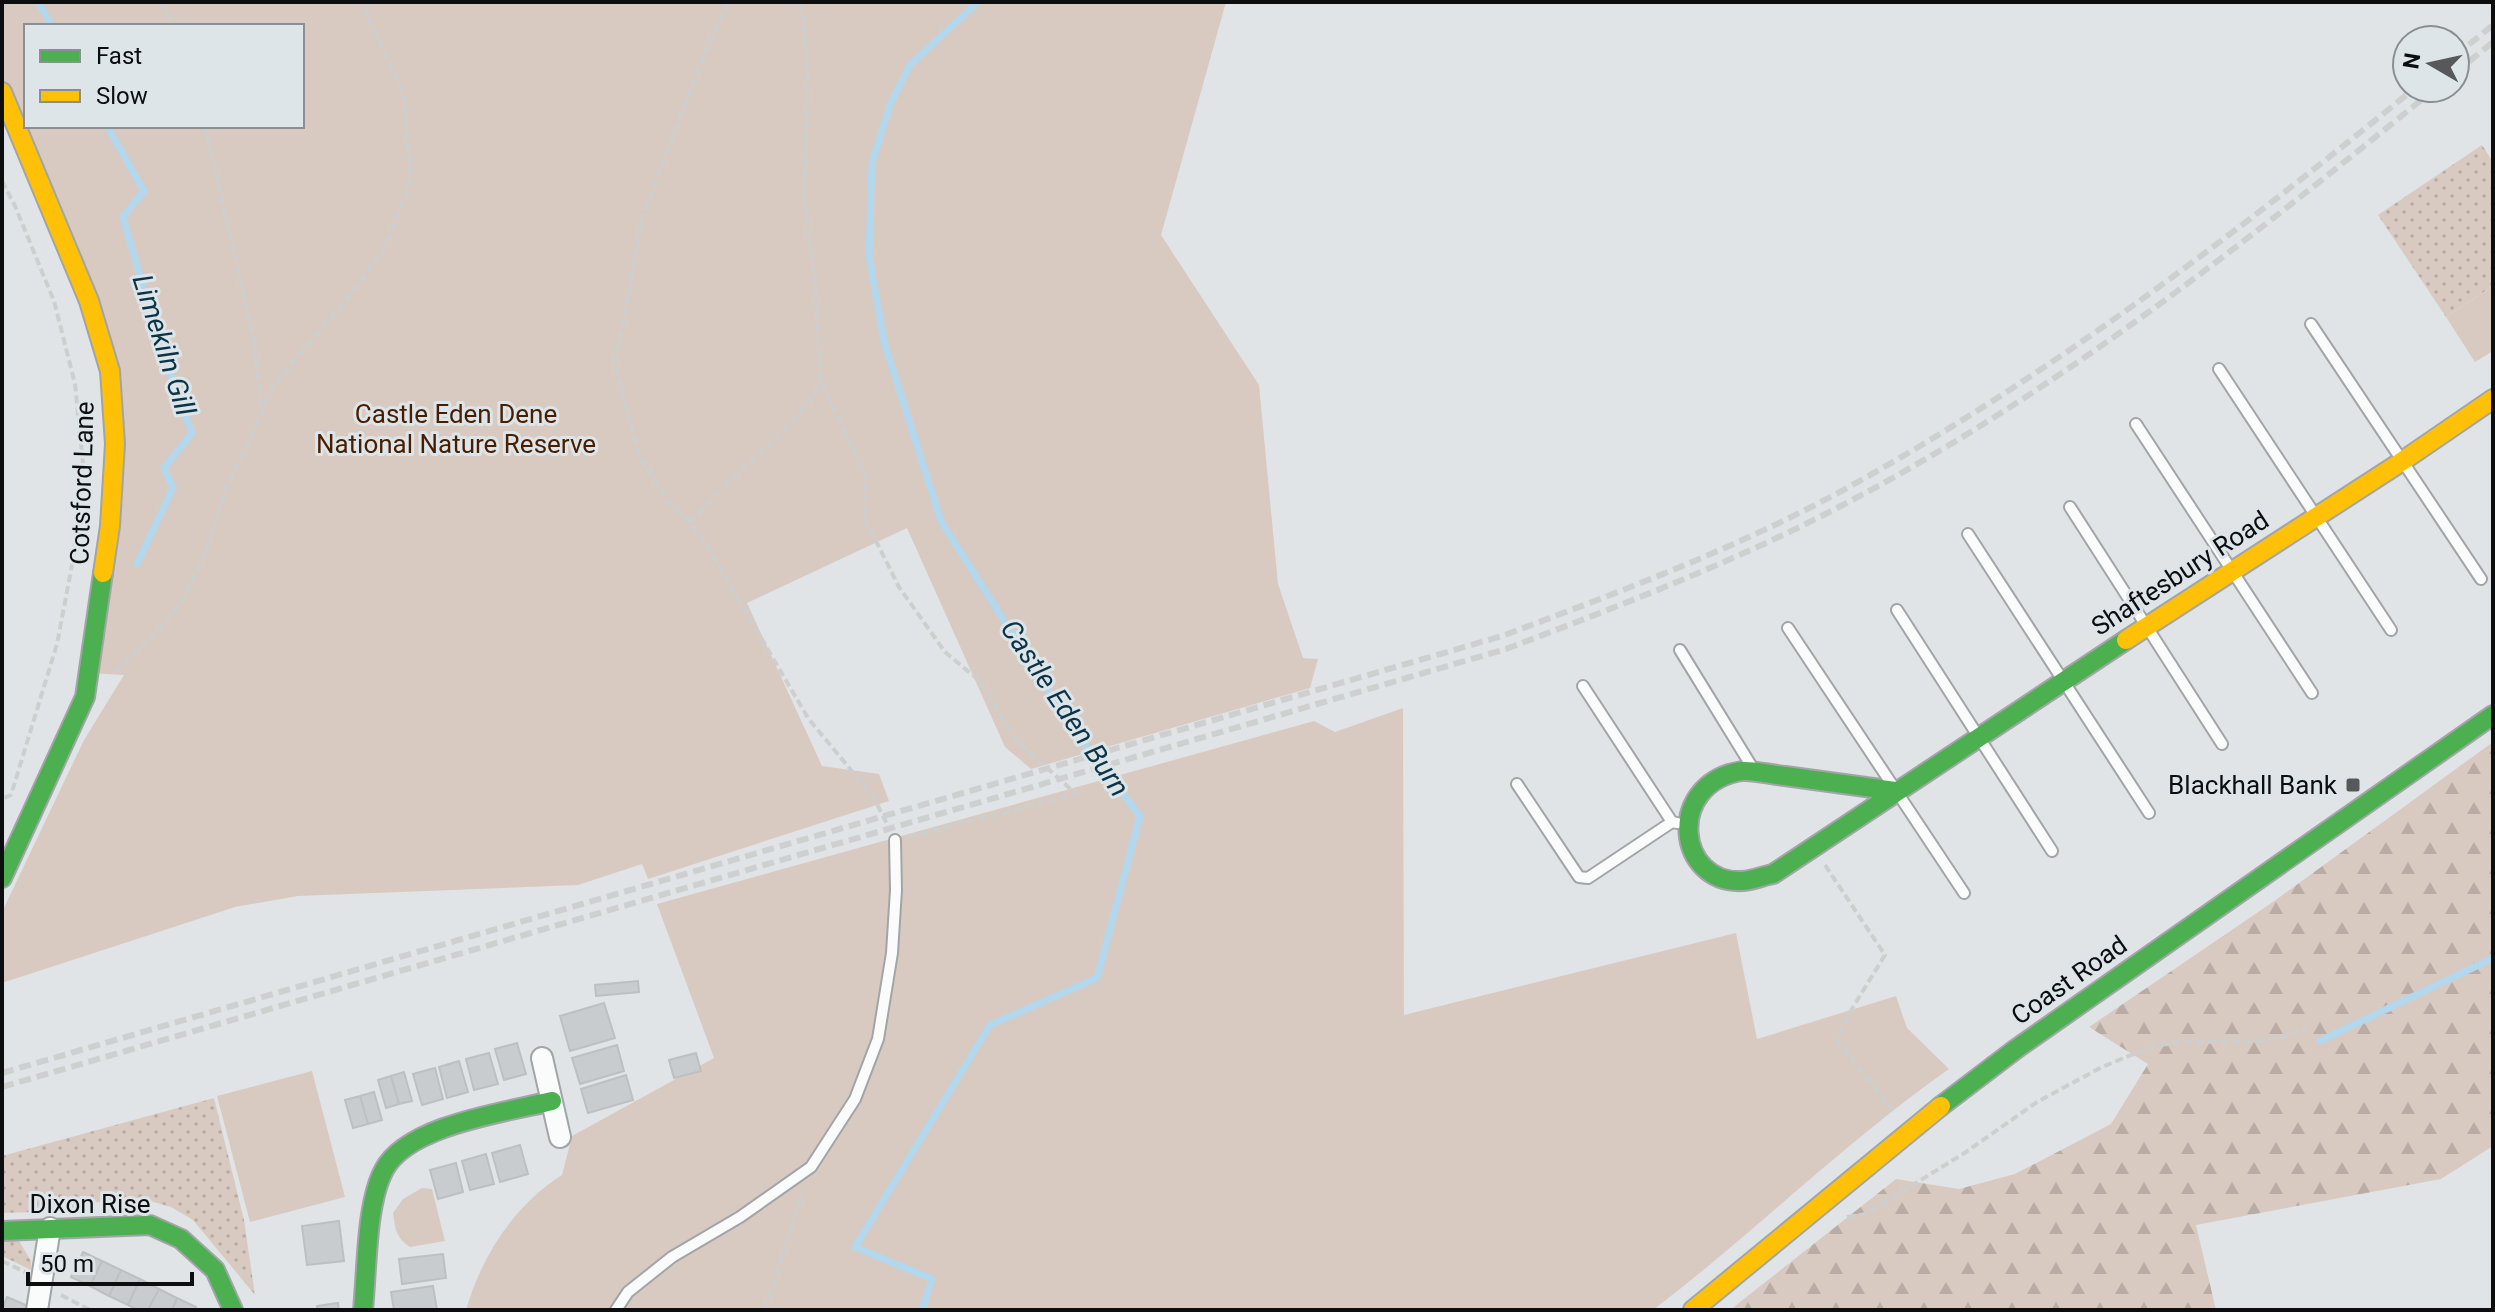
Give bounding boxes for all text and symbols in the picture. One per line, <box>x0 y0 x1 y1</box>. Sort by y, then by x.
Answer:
legend <box>24 24 304 128</box>
north arrow <box>2391 24 2471 104</box>
text: Fast <box>96 42 142 70</box>
text: N <box>2398 51 2425 71</box>
text: Slow <box>96 82 148 110</box>
water label: Limekiln Gill <box>126 270 202 420</box>
park label: Castle Eden Dene National Nature Reserve <box>316 399 596 459</box>
street label: Cotsford Lane <box>64 401 100 565</box>
street label: Shaftesbury Road <box>2086 505 2274 641</box>
water label: Castle Eden Burn <box>994 613 1136 803</box>
place label: Blackhall Bank <box>2168 770 2338 800</box>
marker: Blackhall Bank <box>2344 776 2362 794</box>
street label: Coast Road <box>2006 929 2132 1031</box>
street label: Dixon Rise <box>29 1189 151 1219</box>
scale bar <box>28 1236 192 1286</box>
text: 50 m <box>40 1250 94 1278</box>

